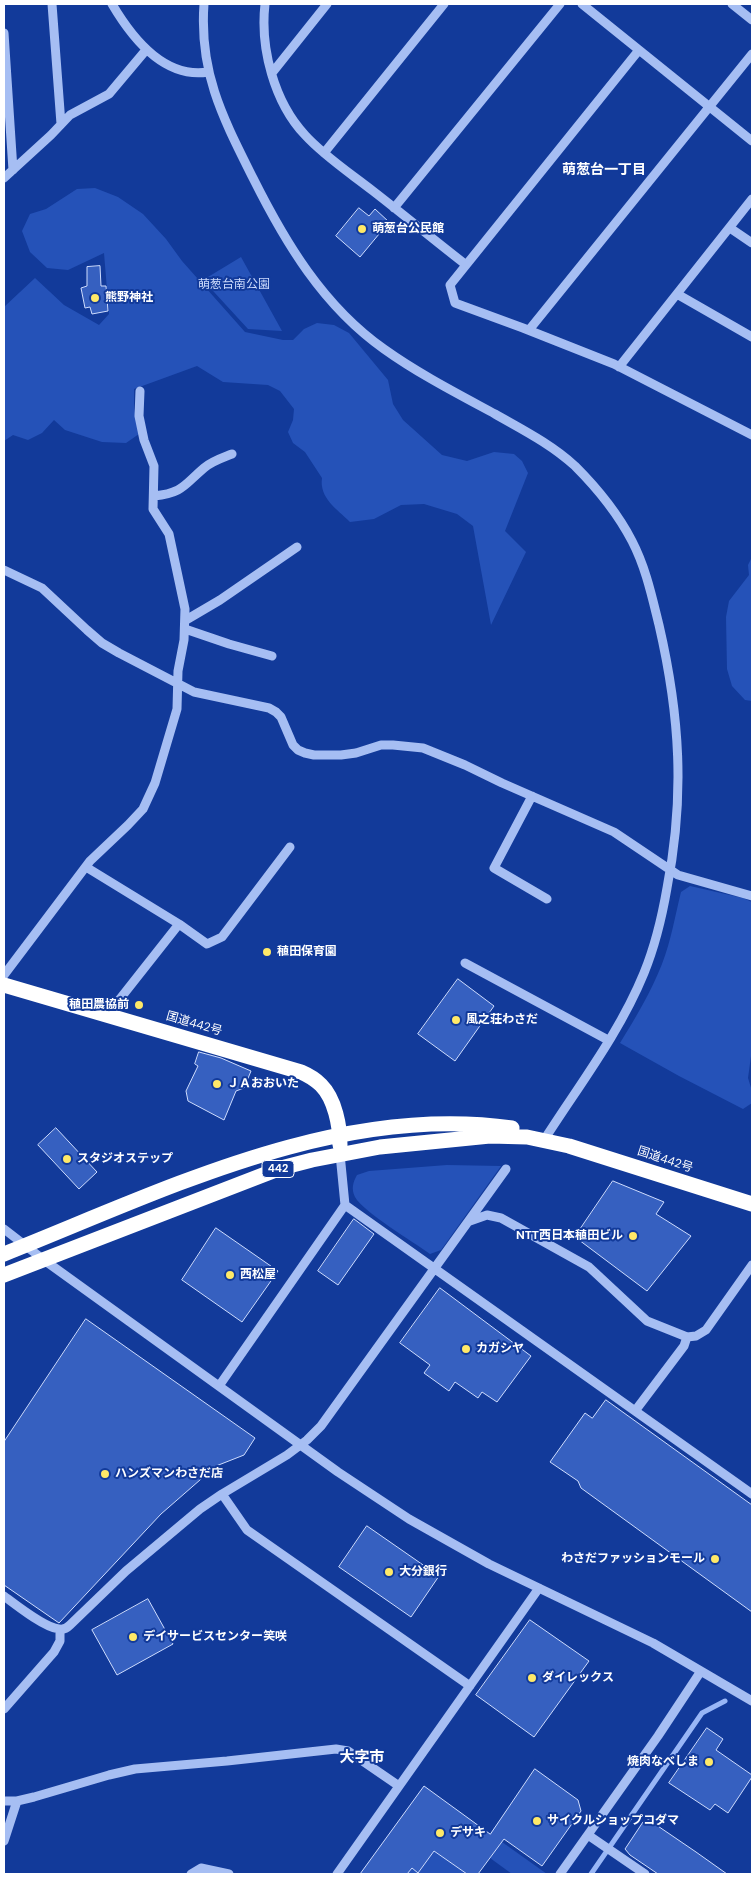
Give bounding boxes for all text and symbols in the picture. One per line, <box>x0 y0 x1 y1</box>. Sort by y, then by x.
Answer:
district label: 萌葱台一丁目 <box>562 162 646 178</box>
place label: 萌葱台公民館 <box>372 222 444 236</box>
marker: 萌葱台公民館 <box>356 223 368 235</box>
park label: 萌葱台南公園 <box>198 278 270 292</box>
place label: 熊野神社 <box>105 291 153 305</box>
marker: 熊野神社 <box>89 292 101 304</box>
place label: 稙田保育園 <box>277 945 337 959</box>
marker: 稙田保育園 <box>261 946 273 958</box>
place label: 稙田農協前 <box>69 998 129 1012</box>
marker: 稙田農協前 <box>133 999 145 1011</box>
street label: 国道442号 <box>164 1009 224 1039</box>
place label: 風之荘わさだ <box>466 1013 538 1027</box>
marker: 風之荘わさだ <box>450 1014 462 1026</box>
place label: ＪＡおおいた <box>227 1077 299 1091</box>
marker: ＪＡおおいた <box>211 1078 223 1090</box>
street label: 国道442号 <box>635 1144 695 1176</box>
place label: スタジオステップ <box>77 1152 173 1166</box>
marker: スタジオステップ <box>61 1153 73 1165</box>
road number: 442 <box>262 1160 294 1178</box>
place label: NTT西日本稙田ビル <box>516 1229 623 1243</box>
marker: NTT西日本稙田ビル <box>627 1230 639 1242</box>
place label: 西松屋 <box>240 1268 276 1282</box>
marker: 西松屋 <box>224 1269 236 1281</box>
place label: カガシヤ <box>476 1342 524 1356</box>
marker: カガシヤ <box>460 1343 472 1355</box>
place label: ハンズマンわさだ店 <box>115 1467 223 1481</box>
marker: ハンズマンわさだ店 <box>99 1468 111 1480</box>
place label: わさだファッションモール <box>561 1552 705 1566</box>
marker: わさだファッションモール <box>709 1553 721 1565</box>
place label: 大分銀行 <box>399 1565 447 1579</box>
marker: 大分銀行 <box>383 1566 395 1578</box>
place label: デイサービスセンター笑咲 <box>143 1630 287 1644</box>
marker: デイサービスセンター笑咲 <box>127 1631 139 1643</box>
place label: ダイレックス <box>542 1671 614 1685</box>
marker: ダイレックス <box>526 1672 538 1684</box>
district label: 大字市 <box>340 1749 384 1767</box>
place label: 焼肉なべしま <box>627 1755 699 1769</box>
marker: 焼肉なべしま <box>703 1756 715 1768</box>
place label: サイクルショップコダマ <box>547 1814 679 1828</box>
marker: サイクルショップコダマ <box>531 1815 543 1827</box>
place label: デサキ <box>450 1826 486 1840</box>
marker: デサキ <box>434 1827 446 1839</box>

